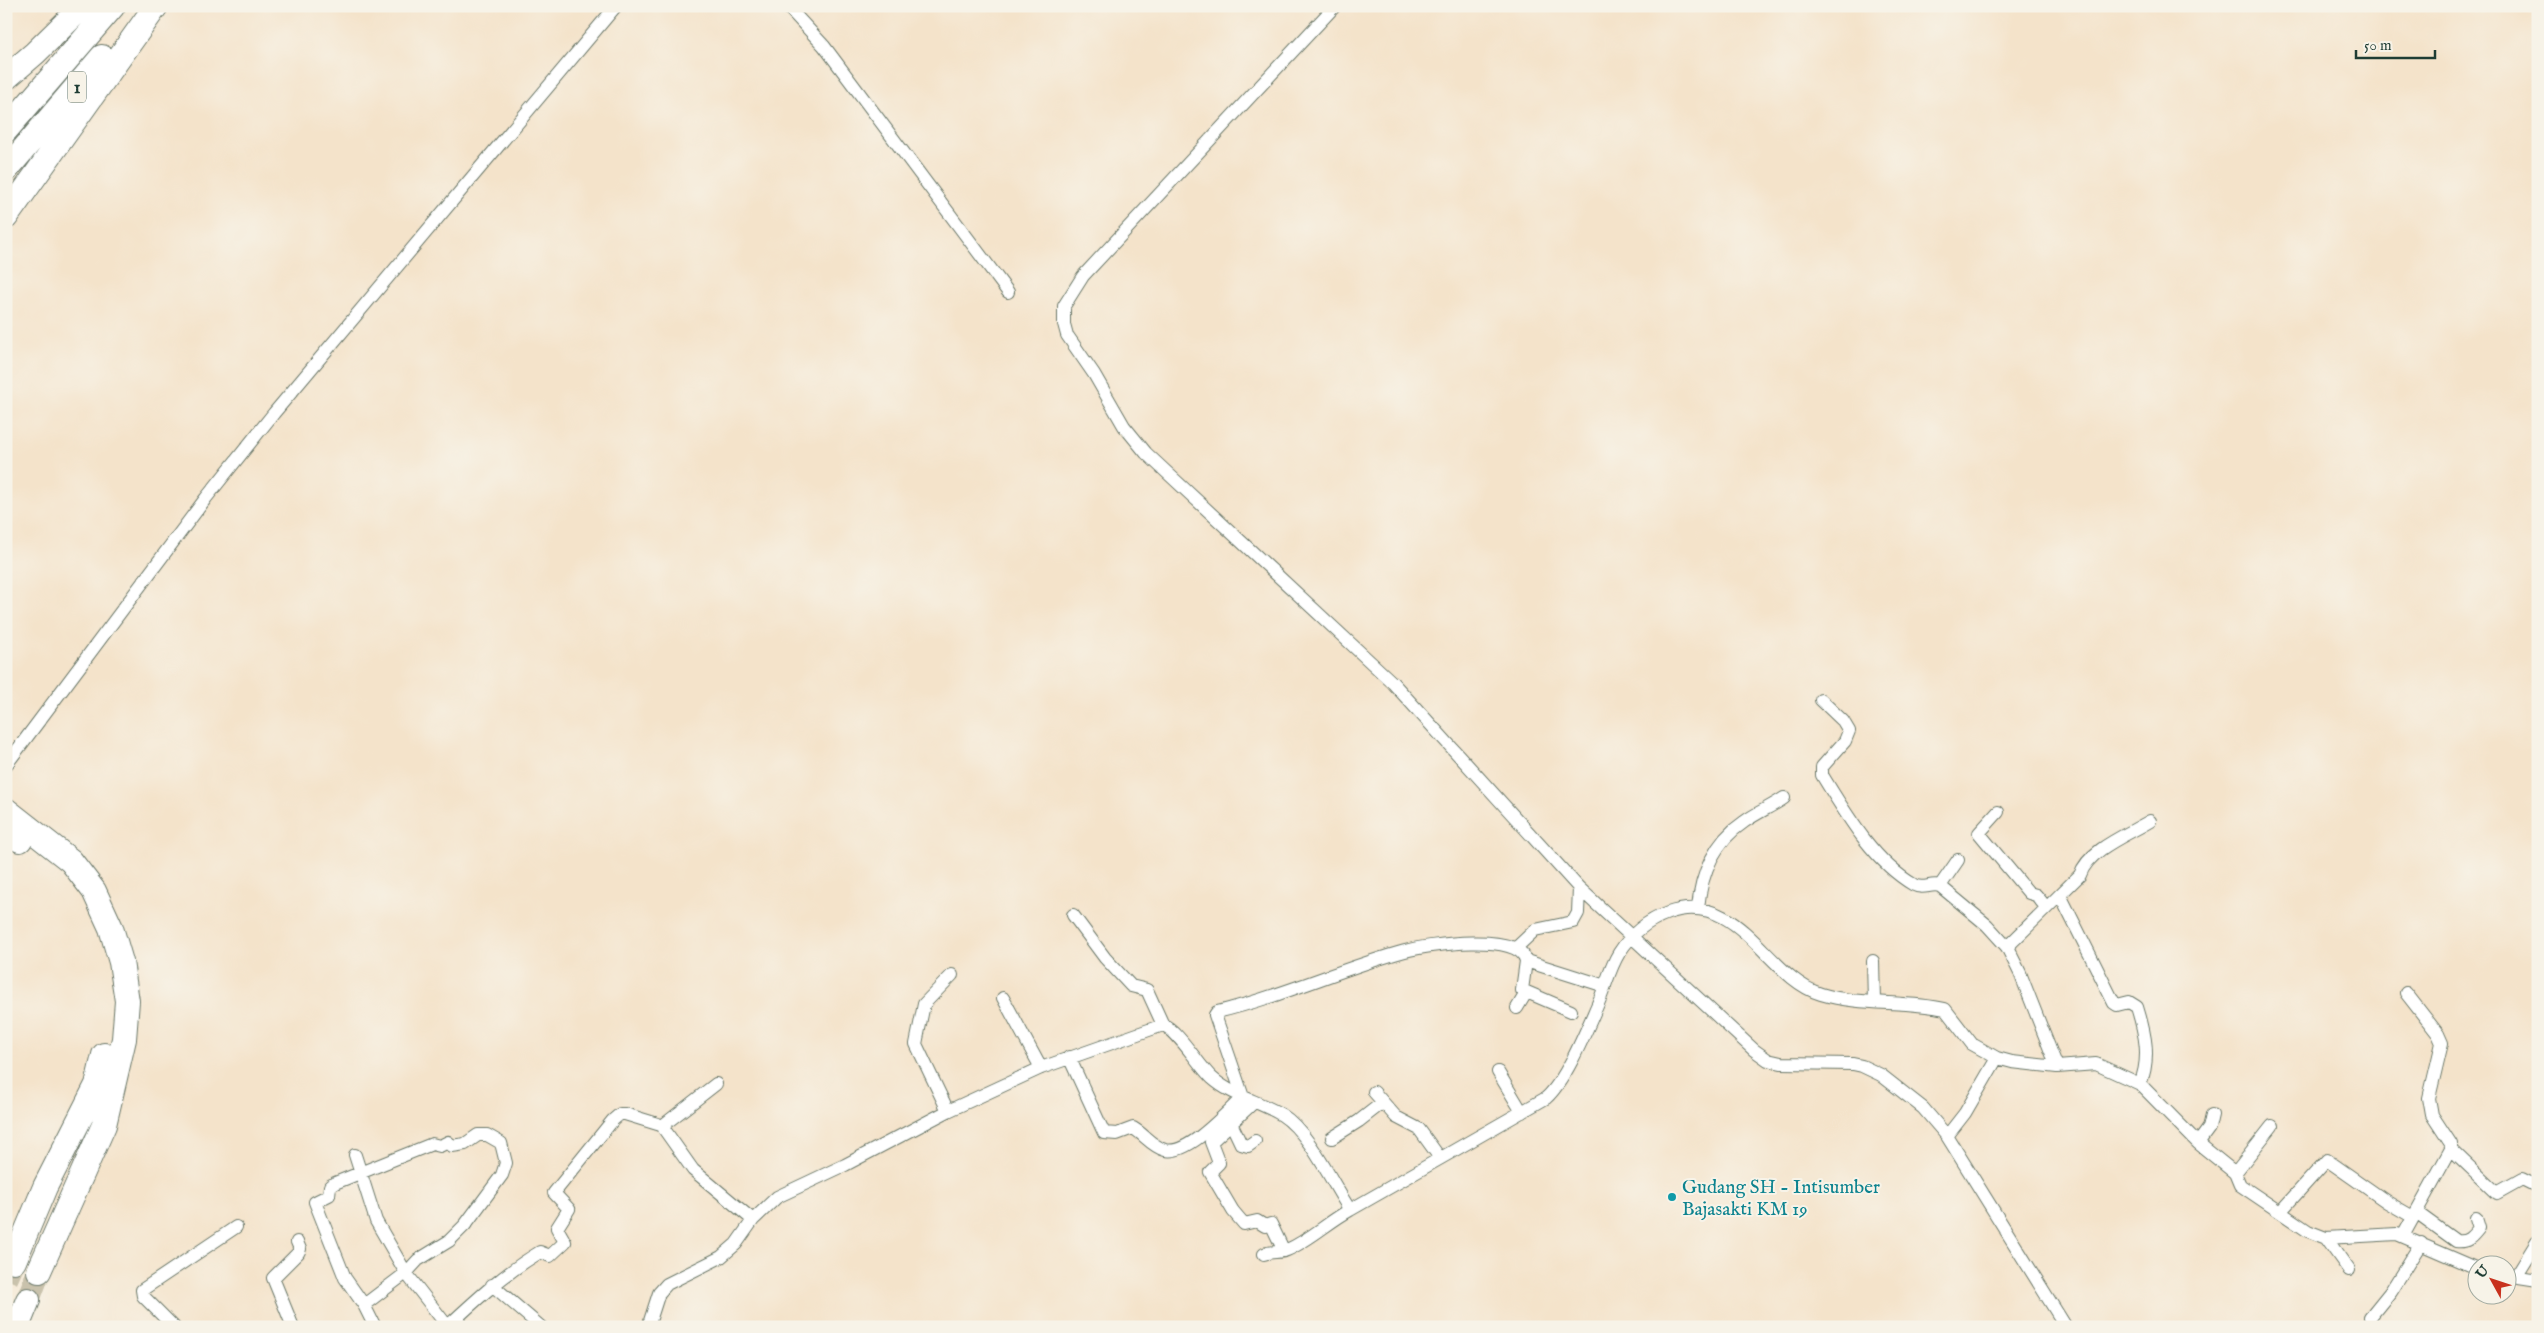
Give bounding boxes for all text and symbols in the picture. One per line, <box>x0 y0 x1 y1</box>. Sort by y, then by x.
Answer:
scale bar <box>2356 28 2435 60</box>
text: 50 m <box>2364 36 2392 55</box>
road number: 1 <box>68 72 86 102</box>
place label: Gudang SH - Intisumber Bajasakti KM 19 <box>1682 1176 1880 1222</box>
marker: Gudang SH - Intisumber Bajasakti KM 19 <box>1666 1191 1678 1203</box>
north arrow <box>2466 1256 2516 1306</box>
text: U <box>2471 1261 2494 1283</box>

